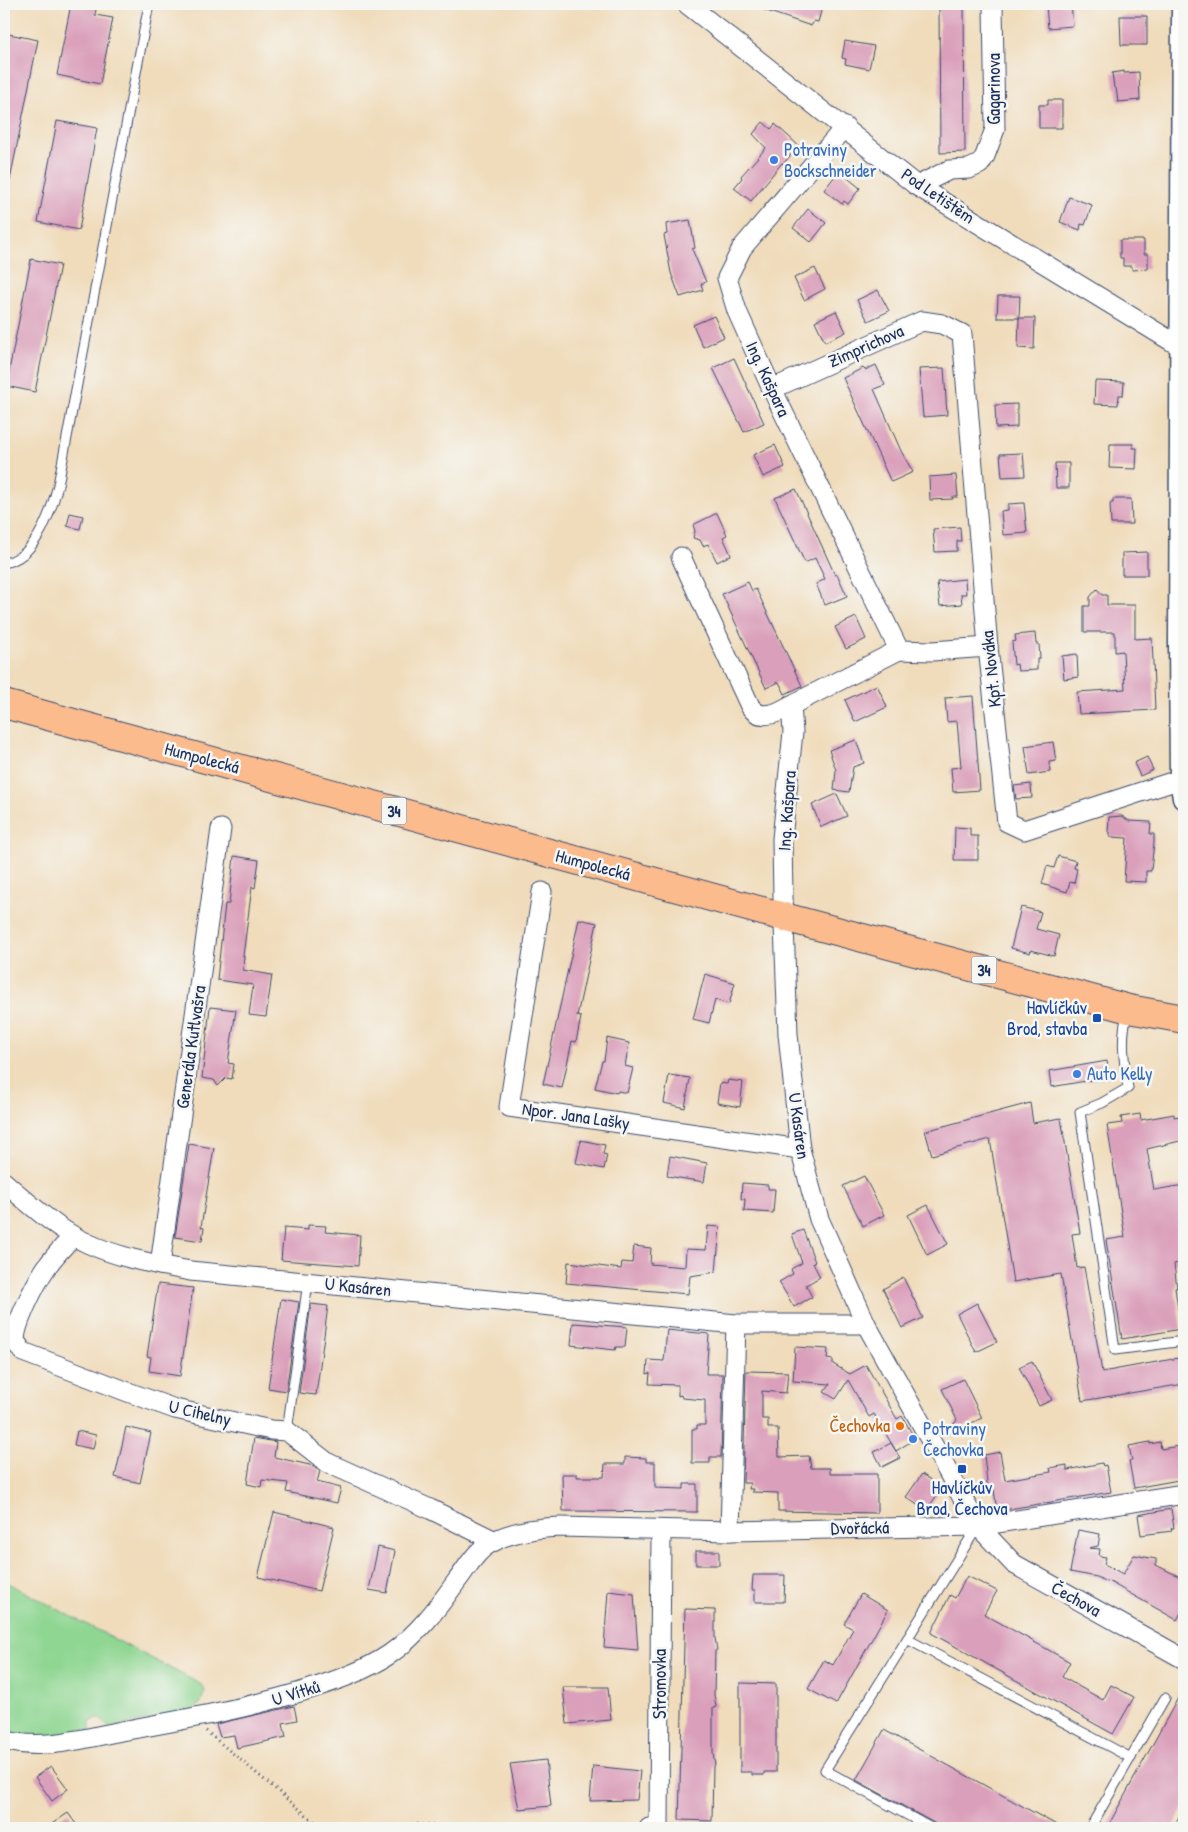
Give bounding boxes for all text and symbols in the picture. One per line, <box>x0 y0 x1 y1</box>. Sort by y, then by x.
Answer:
street label: Gagarinova <box>981 53 1006 125</box>
place label: Potraviny Bockschneider <box>784 137 877 183</box>
marker: Potraviny Bockschneider <box>768 154 780 166</box>
street label: Pod Letištěm <box>897 162 980 229</box>
street label: Zimprichova <box>824 318 907 373</box>
street label: Ing. Kašpara <box>740 337 797 421</box>
street label: Kpt. Nováka <box>974 629 1007 709</box>
street label: Humpolecká <box>162 736 242 779</box>
street label: Ing. Kašpara <box>771 770 802 852</box>
road number: 34 <box>382 798 406 824</box>
street label: Humpolecká <box>553 843 633 886</box>
road number: 34 <box>972 956 996 984</box>
street label: Generála Kutlvašra <box>170 984 212 1110</box>
place label: Havlíčkův Brod, stavba <box>1007 995 1087 1041</box>
marker: Havlíčkův Brod, stavba <box>1091 1012 1103 1024</box>
place label: Auto Kelly <box>1087 1061 1153 1086</box>
marker: Auto Kelly <box>1071 1068 1083 1080</box>
street label: U Kasáren <box>782 1091 817 1161</box>
street label: Npor. Jana Lašky <box>521 1096 632 1135</box>
street label: U Kasáren <box>324 1271 393 1302</box>
street label: U Cihelny <box>167 1393 234 1432</box>
place label: Čechovka <box>829 1413 890 1438</box>
place label: Potraviny Čechovka <box>923 1416 986 1462</box>
marker: Čechovka <box>894 1420 906 1432</box>
marker: Potraviny Čechovka <box>907 1433 919 1445</box>
marker: Havlíčkův Brod, Čechova <box>956 1463 968 1475</box>
place label: Havlíčkův Brod, Čechova <box>916 1475 1008 1521</box>
street label: Dvořácká <box>831 1514 889 1541</box>
street label: Čechova <box>1047 1575 1106 1622</box>
street label: Stromovka <box>647 1649 672 1719</box>
street label: U Vítků <box>269 1673 323 1712</box>

